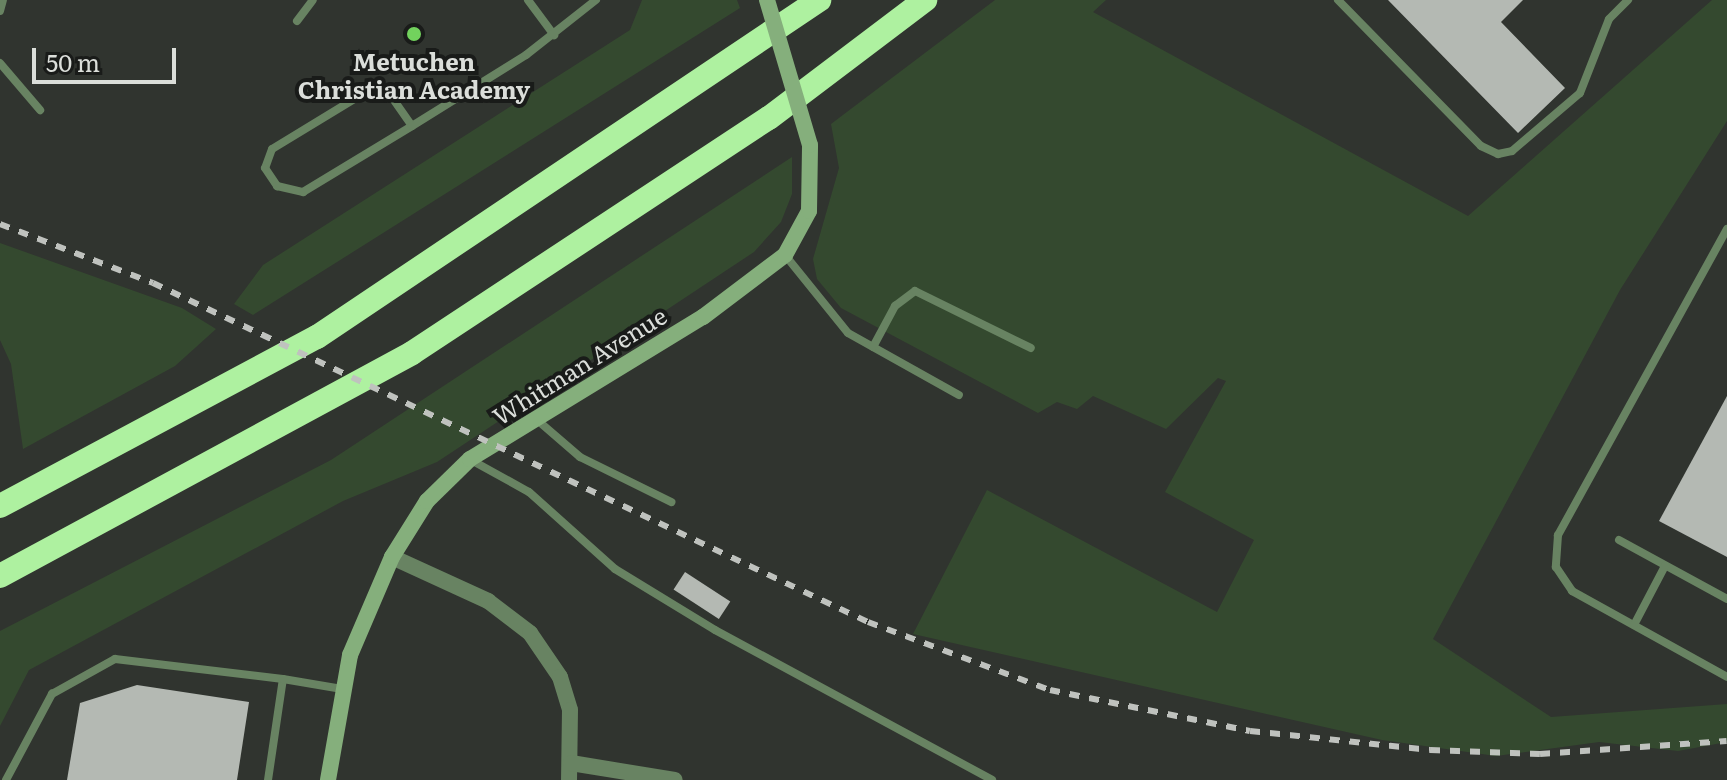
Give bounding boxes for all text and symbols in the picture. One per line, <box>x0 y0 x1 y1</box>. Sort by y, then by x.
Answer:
marker: Metuchen Christian Academy <box>405 25 423 43</box>
scale bar <box>36 32 180 82</box>
text: 50 m <box>46 44 100 79</box>
place label: Metuchen Christian Academy <box>298 47 530 103</box>
street label: Whitman Avenue <box>487 300 671 430</box>

